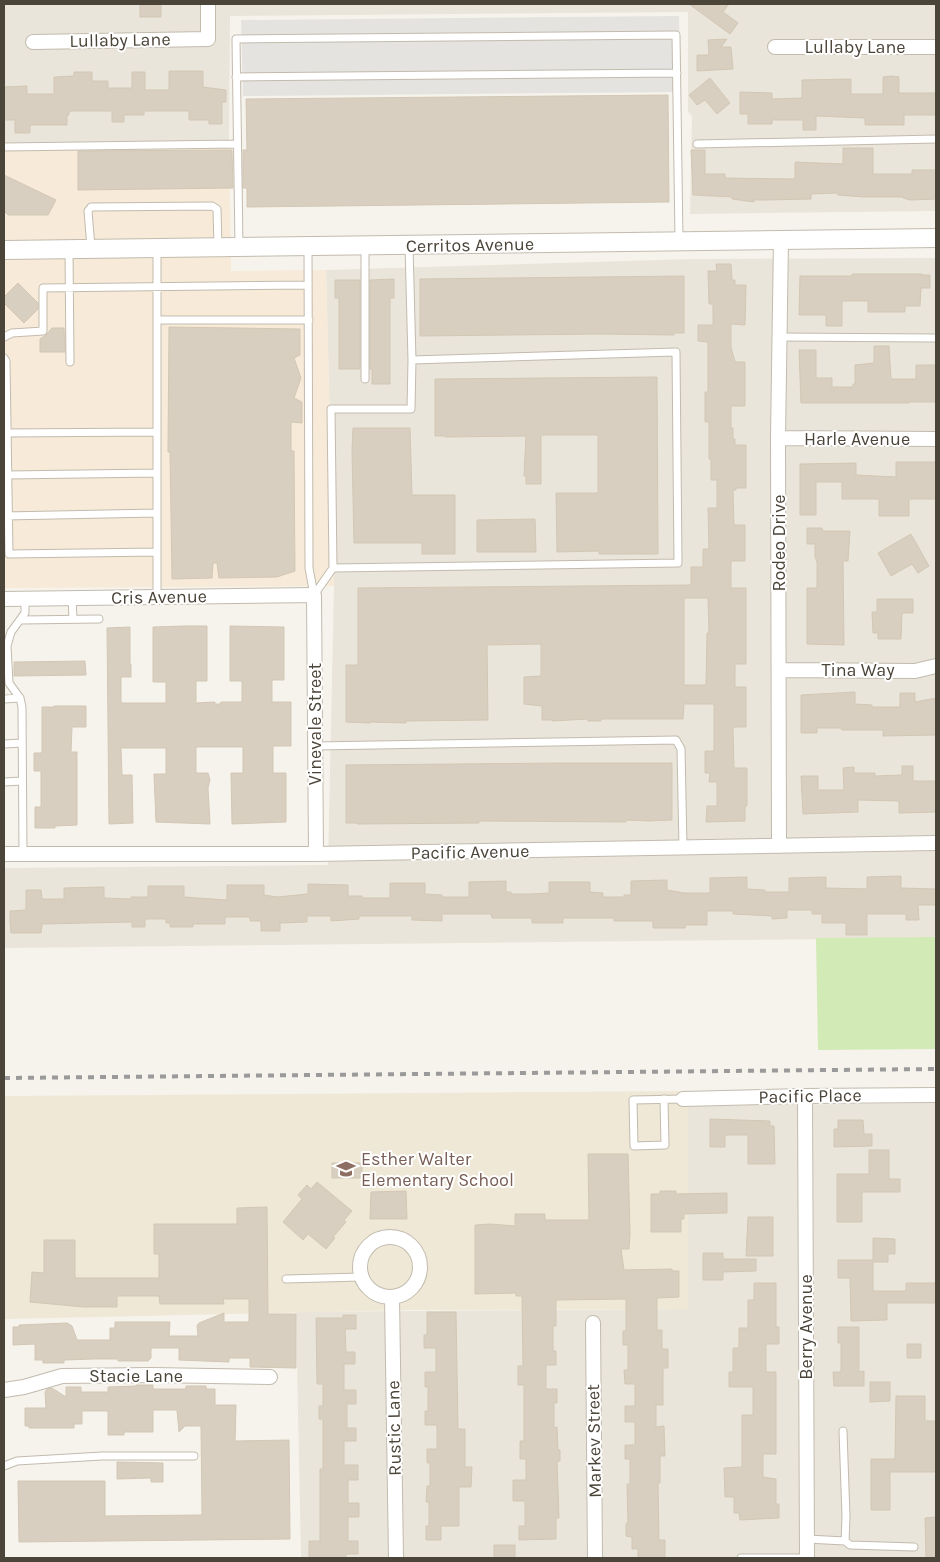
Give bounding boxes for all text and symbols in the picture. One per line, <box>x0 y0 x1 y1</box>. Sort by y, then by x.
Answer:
street label: Lullaby Lane <box>69 28 171 52</box>
street label: Lullaby Lane <box>804 36 906 58</box>
street label: Cerritos Avenue <box>406 233 534 257</box>
street label: Harle Avenue <box>804 428 910 450</box>
street label: Rodeo Drive <box>768 495 790 591</box>
street label: Cris Avenue <box>111 585 207 609</box>
street label: Tina Way <box>821 659 895 681</box>
street label: Vinevale Street <box>304 663 326 785</box>
street label: Pacific Avenue <box>410 840 530 864</box>
street label: Pacific Place <box>758 1084 862 1108</box>
place label: Esther Walter Elementary School <box>361 1148 514 1191</box>
school or university icon: Esther Walter Elementary School <box>335 1158 357 1180</box>
street label: Berry Avenue <box>795 1274 817 1380</box>
street label: Stacie Lane <box>89 1365 183 1387</box>
street label: Rustic Lane <box>382 1380 406 1476</box>
street label: Markev Street <box>582 1384 606 1498</box>

